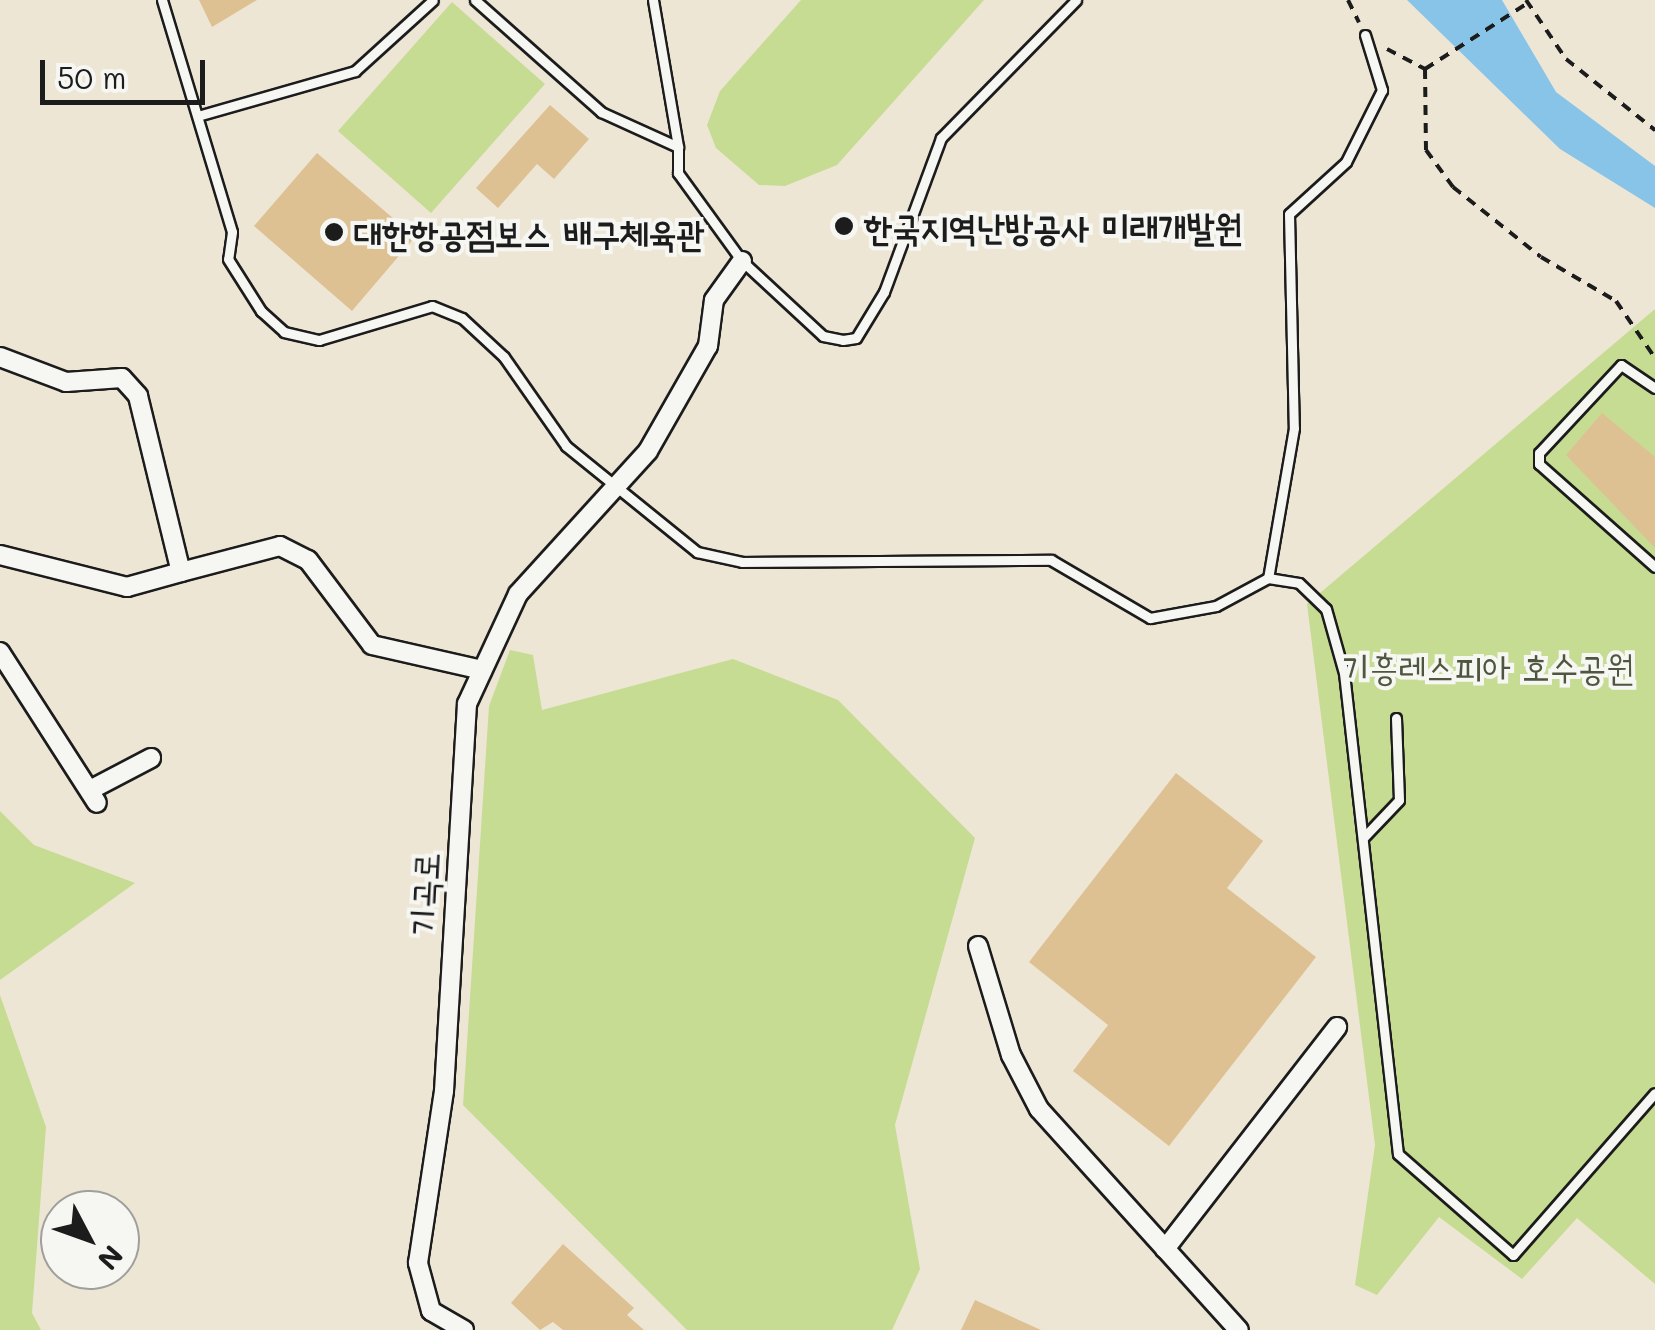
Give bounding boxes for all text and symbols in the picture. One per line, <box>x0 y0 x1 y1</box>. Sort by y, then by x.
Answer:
scale bar <box>45 40 210 102</box>
text: 50 m <box>57 57 127 97</box>
place label: 한국지역난방공사 미래개발원 <box>864 205 1243 247</box>
place label: 대한항공점보스 배구체육관 <box>354 211 705 253</box>
marker: 한국지역난방공사 미래개발원 <box>833 215 855 237</box>
marker: 대한항공점보스 배구체육관 <box>323 221 345 243</box>
park label: 기흥레스피아 호수공원 <box>1342 645 1634 687</box>
street label: 기곡로 <box>400 851 446 937</box>
north arrow <box>40 1190 140 1290</box>
text: N <box>91 1239 132 1278</box>

